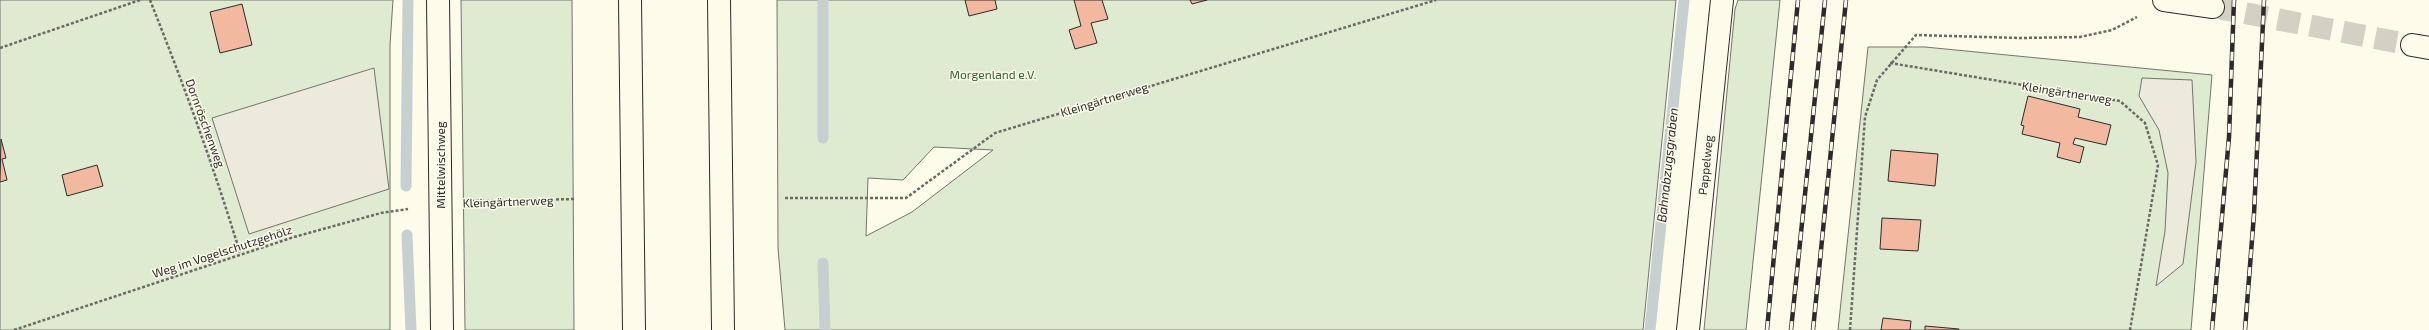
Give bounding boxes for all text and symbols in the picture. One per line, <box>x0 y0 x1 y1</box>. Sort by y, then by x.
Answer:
park label: Morgenland e.V. <box>950 67 1037 81</box>
street label: Dornröschenweg <box>183 77 229 170</box>
street label: Kleingärtnerweg <box>2021 78 2113 106</box>
street label: Kleingärtnerweg <box>1058 79 1150 119</box>
water label: Bahnabzugsgraben <box>1653 107 1681 223</box>
street label: Mittelwischweg <box>433 121 447 209</box>
street label: Pappelweg <box>1695 134 1715 196</box>
street label: Kleingärtnerweg <box>462 192 554 210</box>
street label: Weg im Vogelschutzgehölz <box>150 222 294 280</box>

